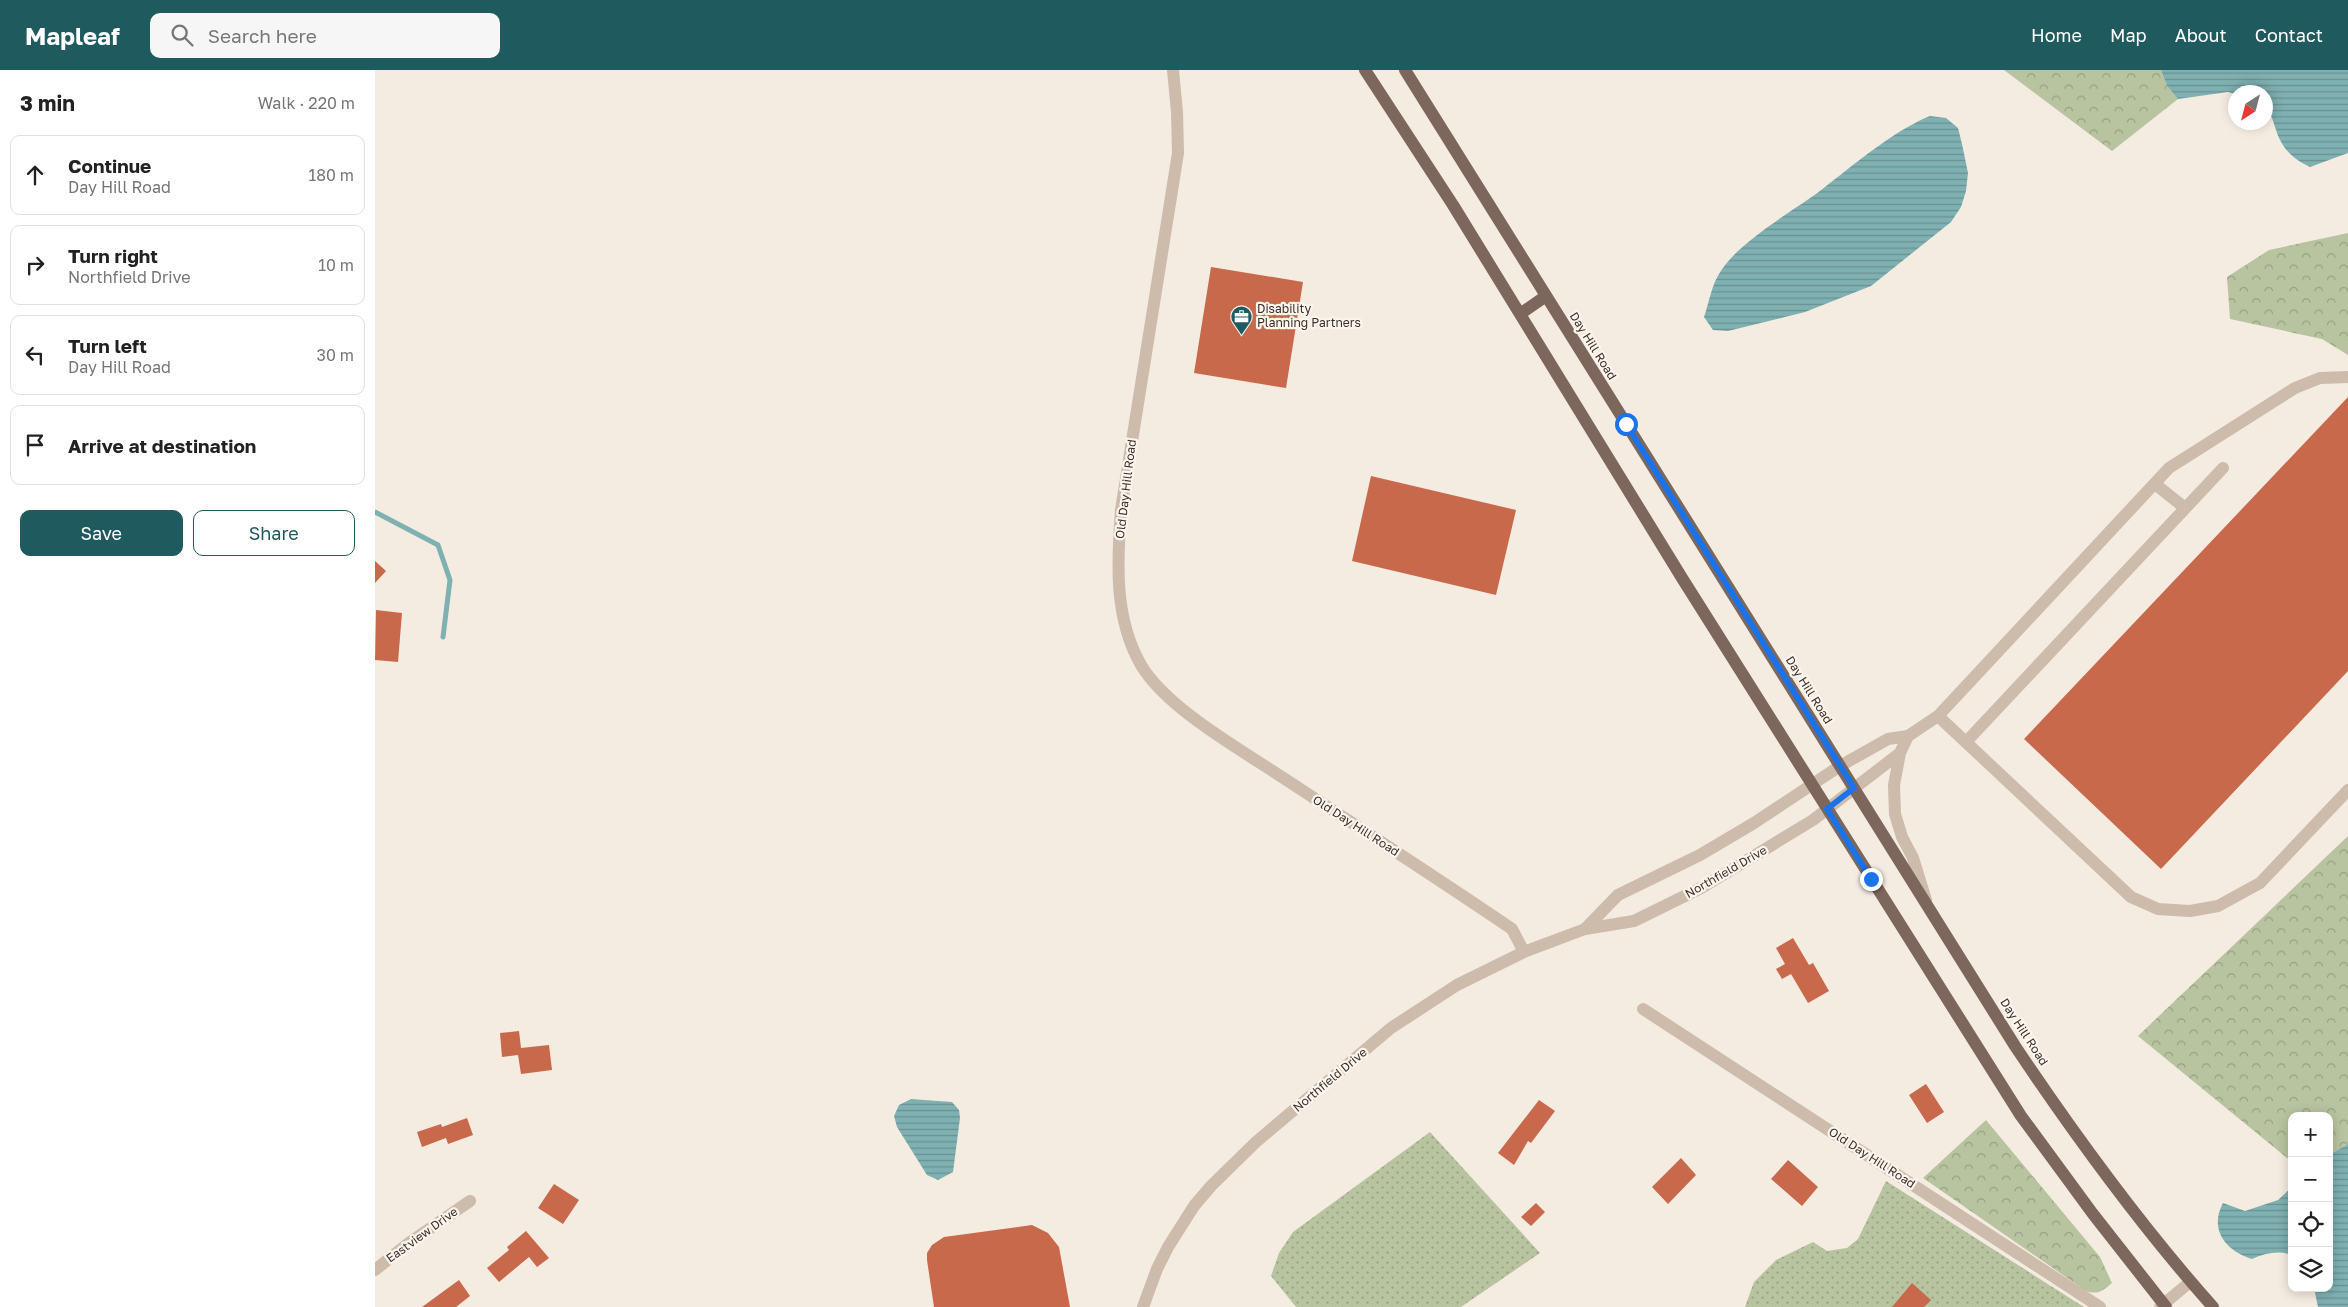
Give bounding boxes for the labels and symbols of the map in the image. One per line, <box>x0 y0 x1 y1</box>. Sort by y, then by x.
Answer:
north arrow <box>2228 85 2273 130</box>
place label: Disability Planning Partners <box>1257 301 1361 330</box>
office icon: Disability Planning Partners <box>1229 304 1253 335</box>
street label: Day Hill Road <box>1567 309 1620 382</box>
route start <box>1615 413 1638 436</box>
street label: Old Day Hill Road <box>1112 438 1139 540</box>
street label: Day Hill Road <box>1783 653 1836 726</box>
street label: Old Day Hill Road <box>1310 792 1402 859</box>
street label: Northfield Drive <box>1682 842 1769 901</box>
route end <box>1860 868 1883 891</box>
street label: Day Hill Road <box>1997 995 2052 1068</box>
street label: Northfield Drive <box>1290 1044 1370 1115</box>
street label: Old Day Hill Road <box>1826 1124 1918 1191</box>
street label: Eastview Drive <box>383 1204 460 1266</box>

